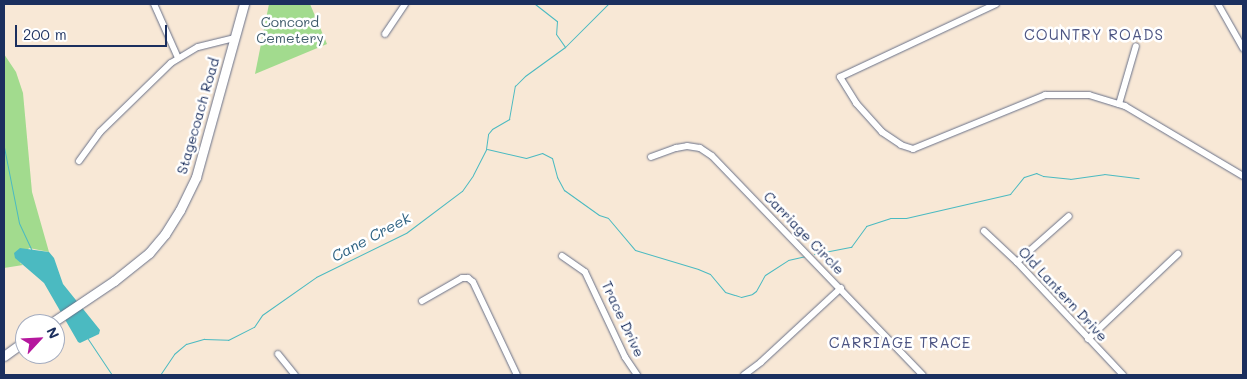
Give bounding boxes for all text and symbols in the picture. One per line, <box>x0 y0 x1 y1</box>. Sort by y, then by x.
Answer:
park label: Concord Cemetery <box>256 14 324 46</box>
scale bar <box>18 15 170 47</box>
text: 200 m <box>23 24 67 44</box>
district label: COUNTRY ROADS <box>1022 26 1166 44</box>
street label: Stagecoach Road <box>173 56 223 176</box>
street label: Carriage Circle <box>760 188 848 278</box>
water label: Cane Creek <box>328 209 414 265</box>
street label: Old Lantern Drive <box>1015 243 1111 345</box>
street label: Trace Drive <box>598 278 648 360</box>
north arrow <box>15 314 65 364</box>
text: N <box>42 324 64 342</box>
district label: CARRIAGE TRACE <box>827 334 973 352</box>

